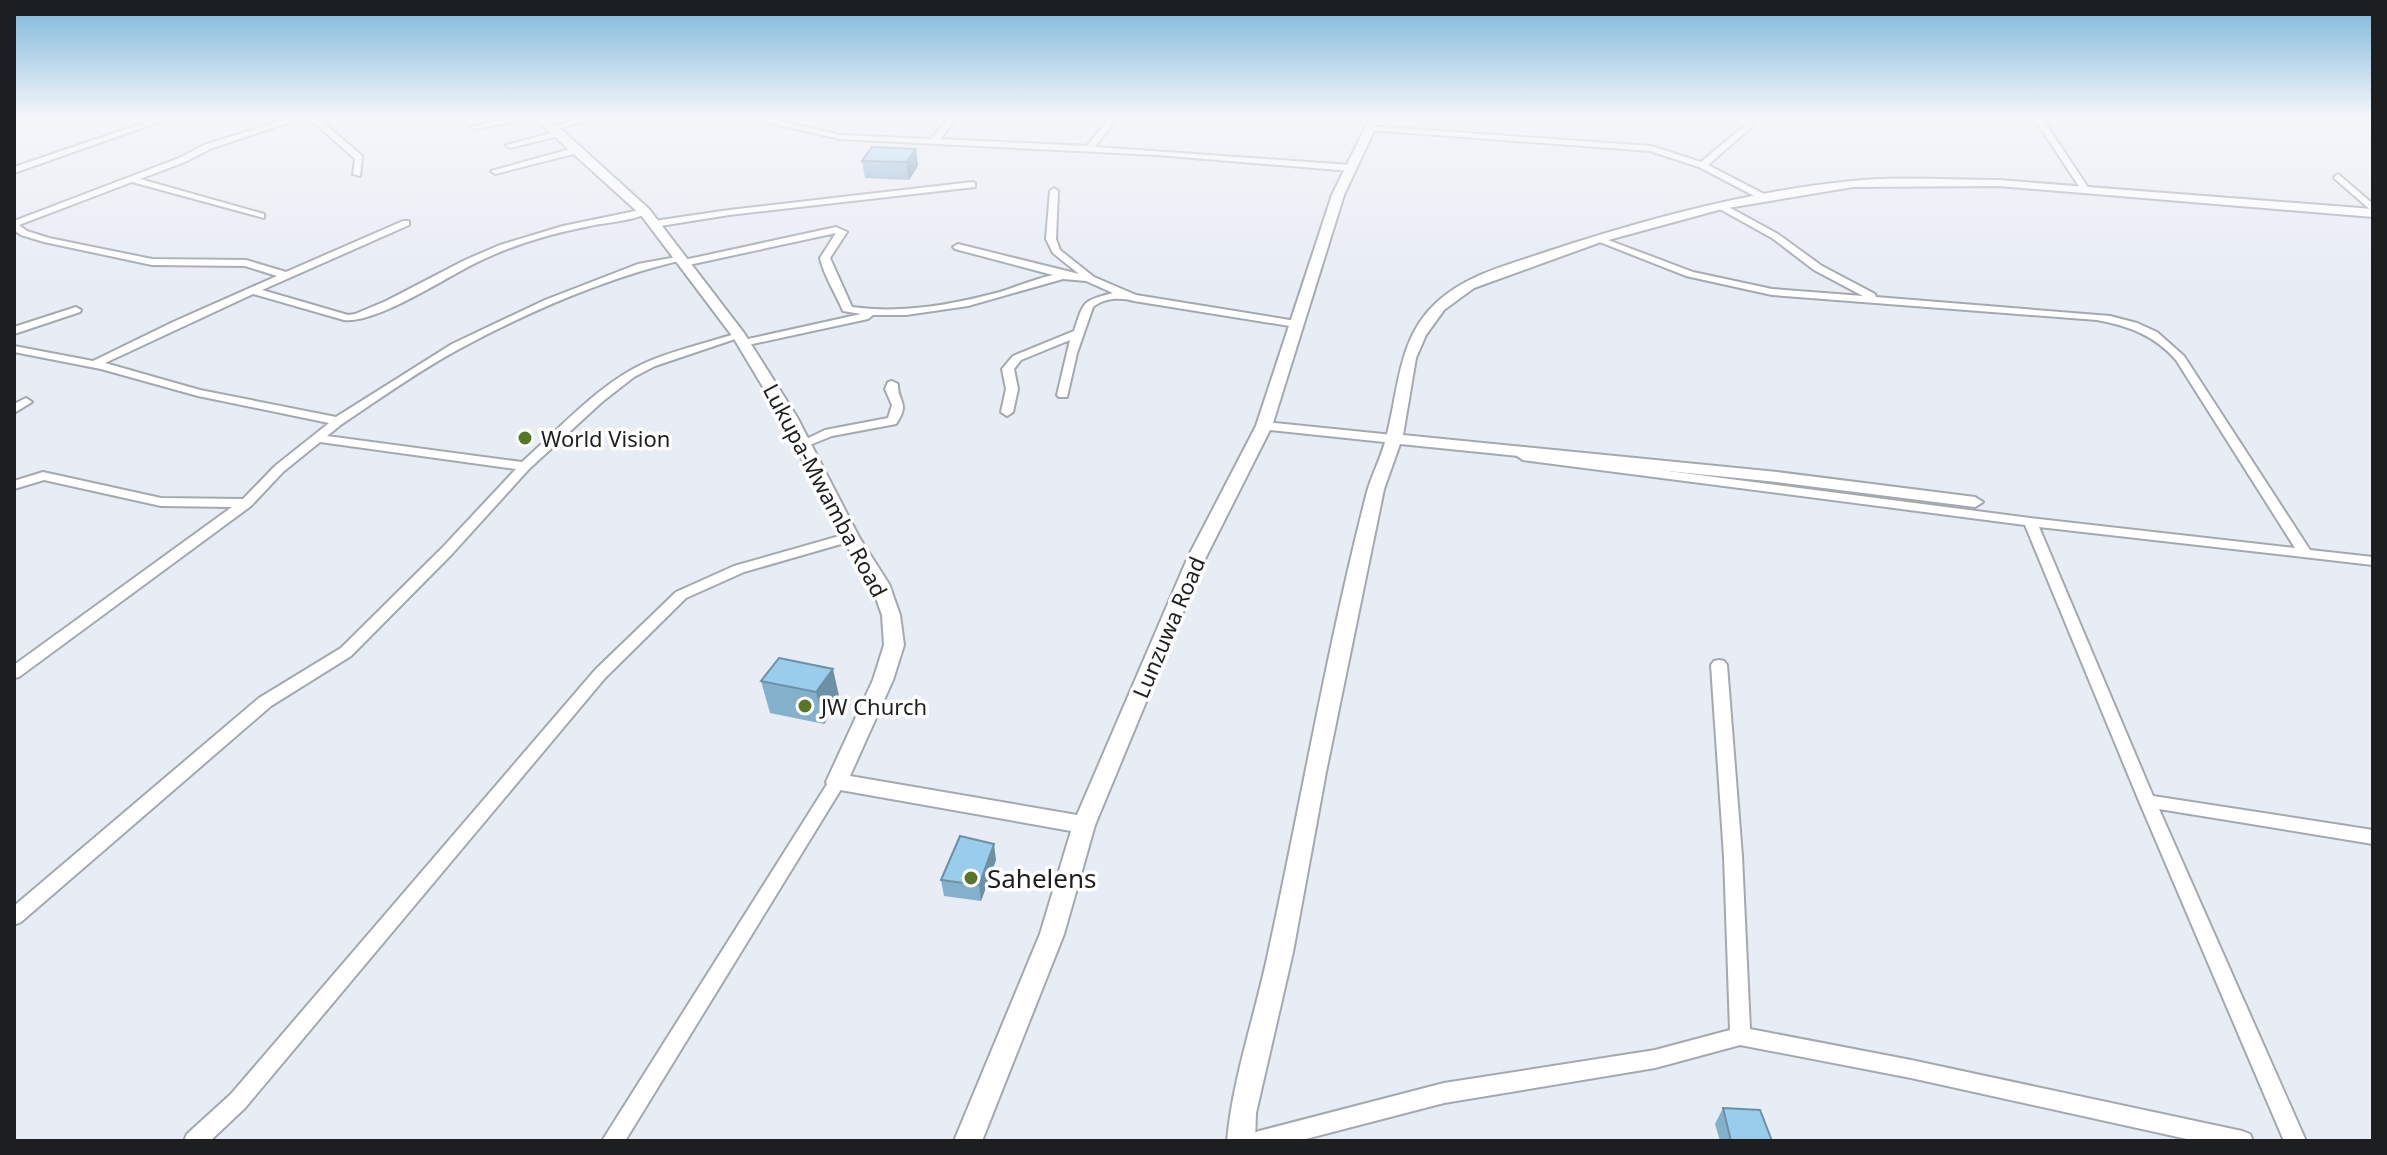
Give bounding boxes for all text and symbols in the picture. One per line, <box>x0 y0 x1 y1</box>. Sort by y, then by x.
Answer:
street label: Lukupa-Mwamba Road <box>757 378 895 602</box>
place label: World Vision <box>541 423 670 453</box>
marker: World Vision <box>516 429 534 447</box>
street label: Lunzuwa Road <box>1125 552 1211 702</box>
place label: JW Church <box>819 691 927 721</box>
marker: JW Church <box>796 697 814 715</box>
place label: Sahelens <box>987 860 1097 896</box>
marker: Sahelens <box>962 869 980 887</box>

